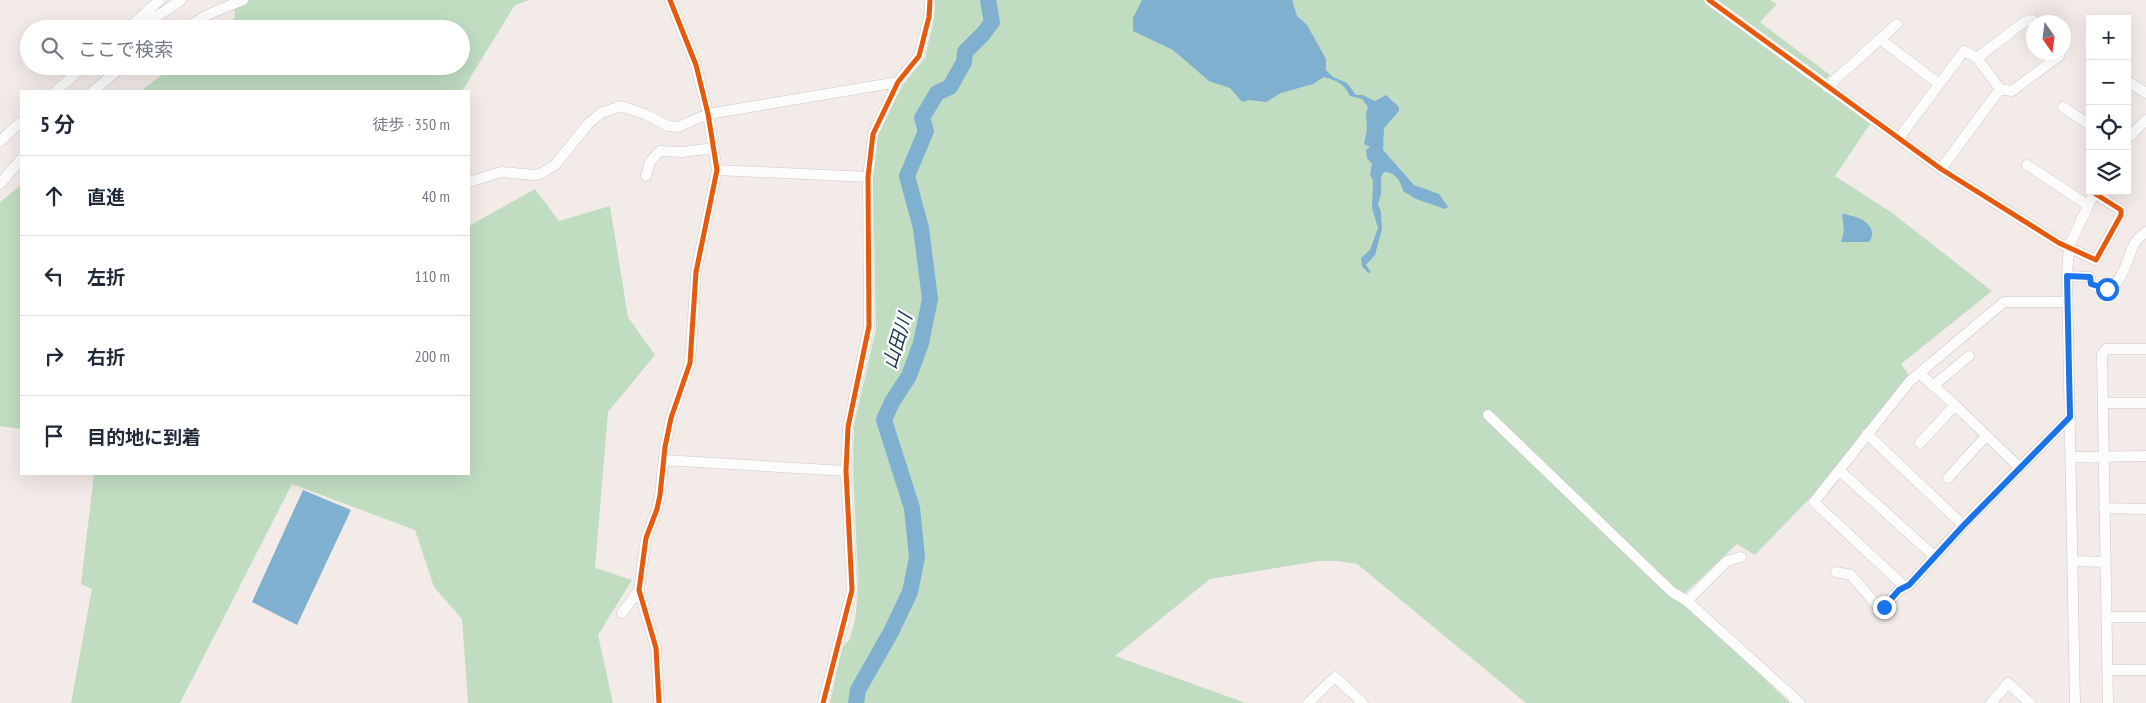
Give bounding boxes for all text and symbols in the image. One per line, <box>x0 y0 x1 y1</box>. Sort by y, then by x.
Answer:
north arrow <box>2026 15 2071 60</box>
map controls <box>2086 15 2131 195</box>
button: + <box>2086 15 2131 60</box>
search box <box>20 20 470 75</box>
icon: search <box>38 34 66 62</box>
text: ここで検索 <box>78 37 173 61</box>
button: − <box>2086 60 2131 105</box>
button: locate <box>2086 105 2131 150</box>
text: 5 分 <box>40 111 75 138</box>
text: 徒歩 · 350 m <box>372 114 450 134</box>
button: layers <box>2086 150 2131 195</box>
icon: ahead <box>40 182 68 210</box>
text: 直進 <box>87 185 125 209</box>
text: 40 m <box>422 186 450 206</box>
icon: left <box>40 262 68 290</box>
text: 左折 <box>87 265 125 289</box>
text: 110 m <box>415 266 450 286</box>
route start <box>2096 278 2119 301</box>
water label: 山田川 <box>877 308 917 372</box>
icon: right <box>40 342 68 370</box>
text: 右折 <box>87 345 125 369</box>
text: 200 m <box>415 346 450 366</box>
icon: arrive <box>40 422 68 450</box>
text: 目的地に到着 <box>87 425 201 449</box>
route end <box>1873 596 1896 619</box>

